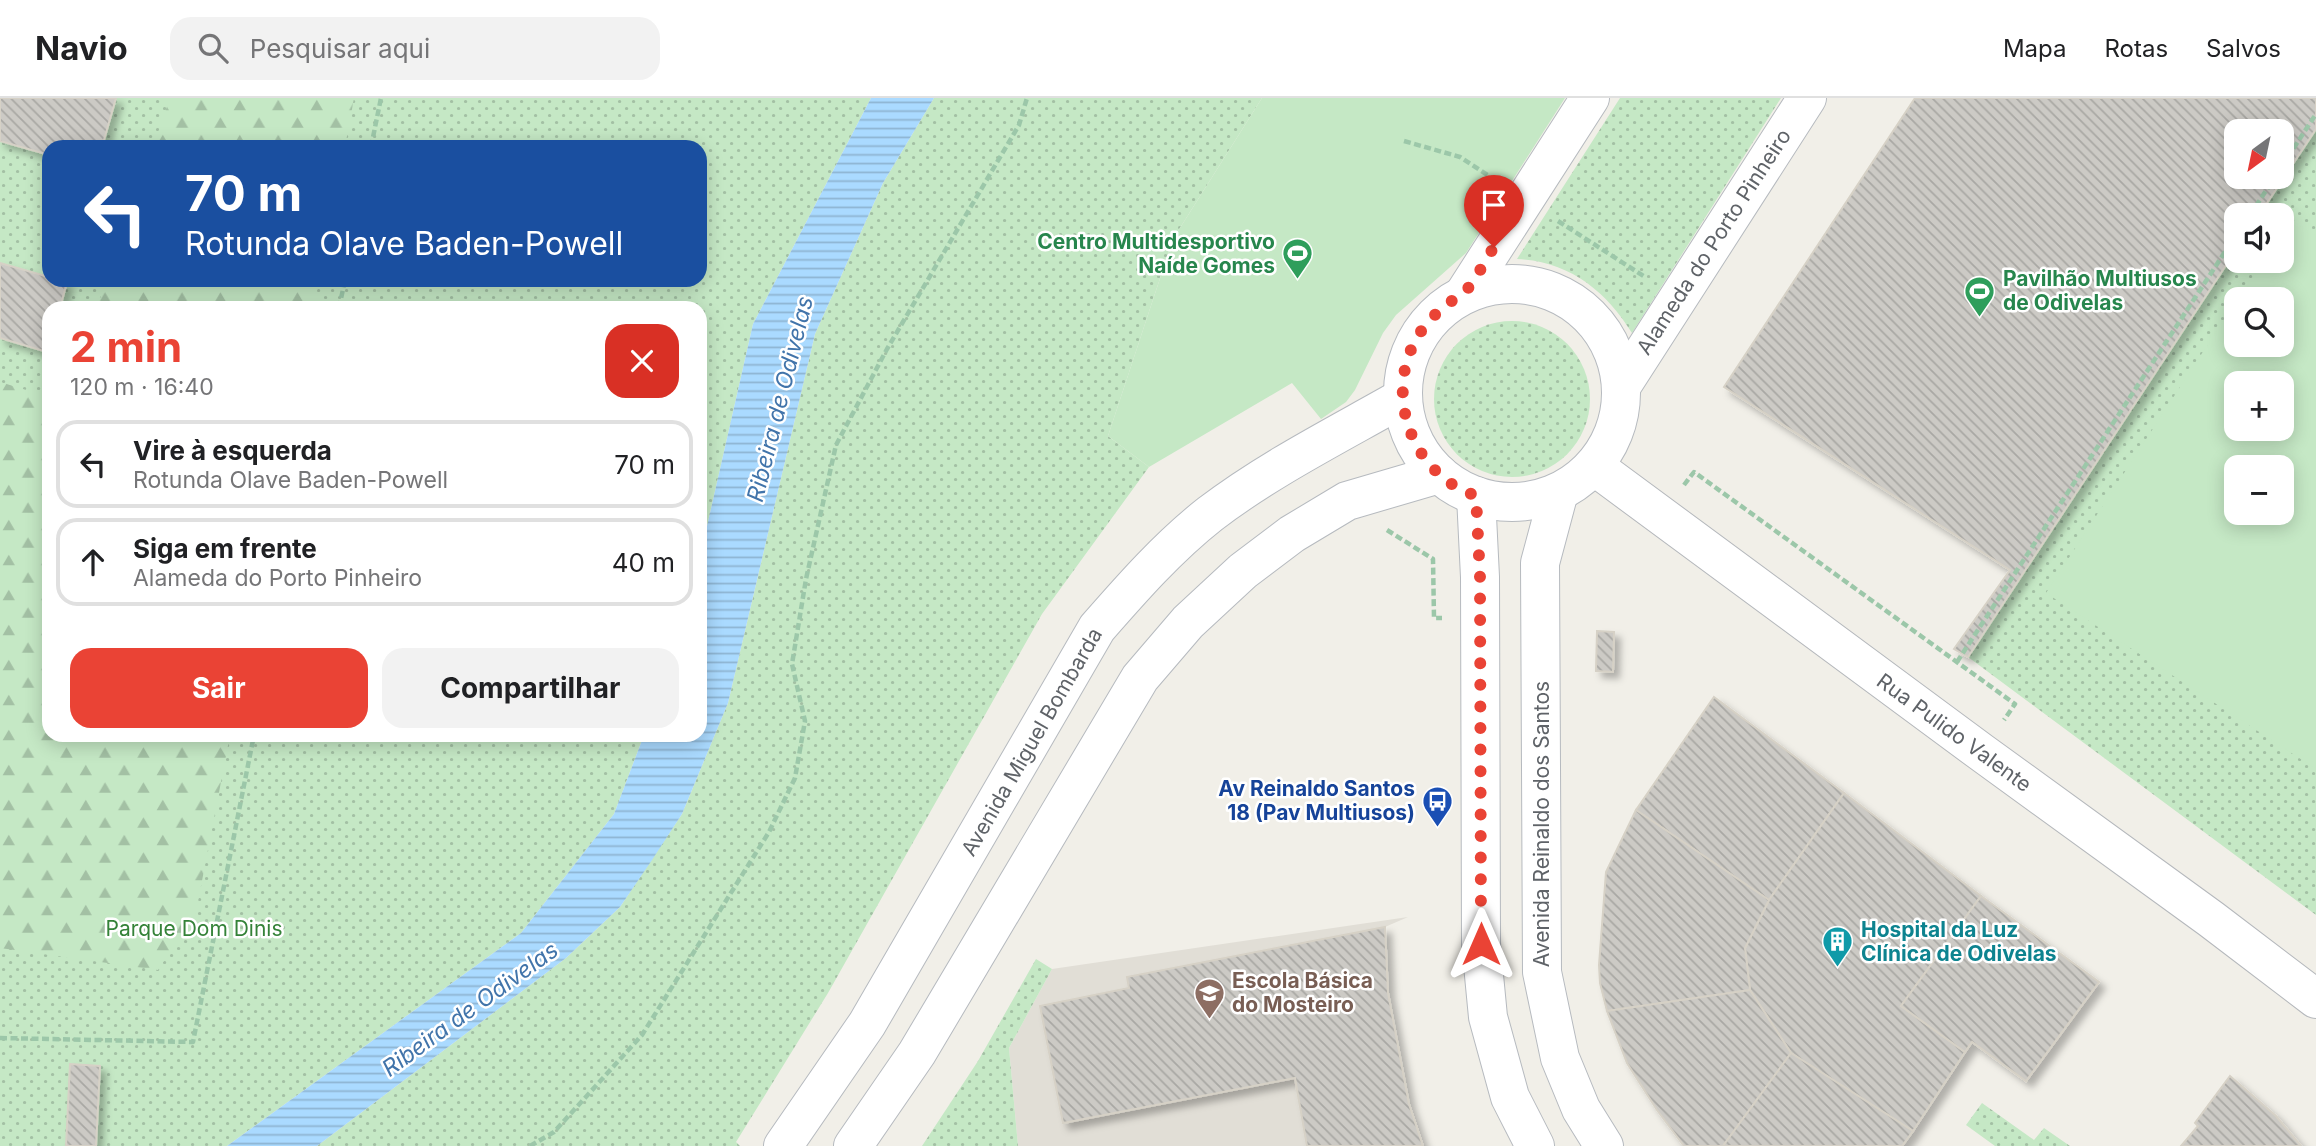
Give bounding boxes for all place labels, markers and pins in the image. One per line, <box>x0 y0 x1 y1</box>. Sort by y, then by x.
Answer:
pin <box>1464 175 1524 247</box>
place label: Centro Multidesportivo Naíde Gomes <box>1037 229 1275 278</box>
sports icon: Centro Multidesportivo Naíde Gomes <box>1281 237 1315 281</box>
place label: Pavilhão Multiusos de Odivelas <box>2003 266 2197 315</box>
sports icon: Pavilhão Multiusos de Odivelas <box>1963 274 1997 318</box>
place label: Av Reinaldo Santos 18 (Pav Multiusos) <box>1218 776 1415 825</box>
bus stop icon: Av Reinaldo Santos 18 (Pav Multiusos) <box>1421 784 1455 828</box>
place label: Hospital da Luz Clínica de Odivelas <box>1861 917 2057 966</box>
building icon: Hospital da Luz Clínica de Odivelas <box>1821 925 1855 969</box>
place label: Escola Básica do Mosteiro <box>1232 968 1373 1017</box>
school or university icon: Escola Básica do Mosteiro <box>1192 976 1226 1020</box>

